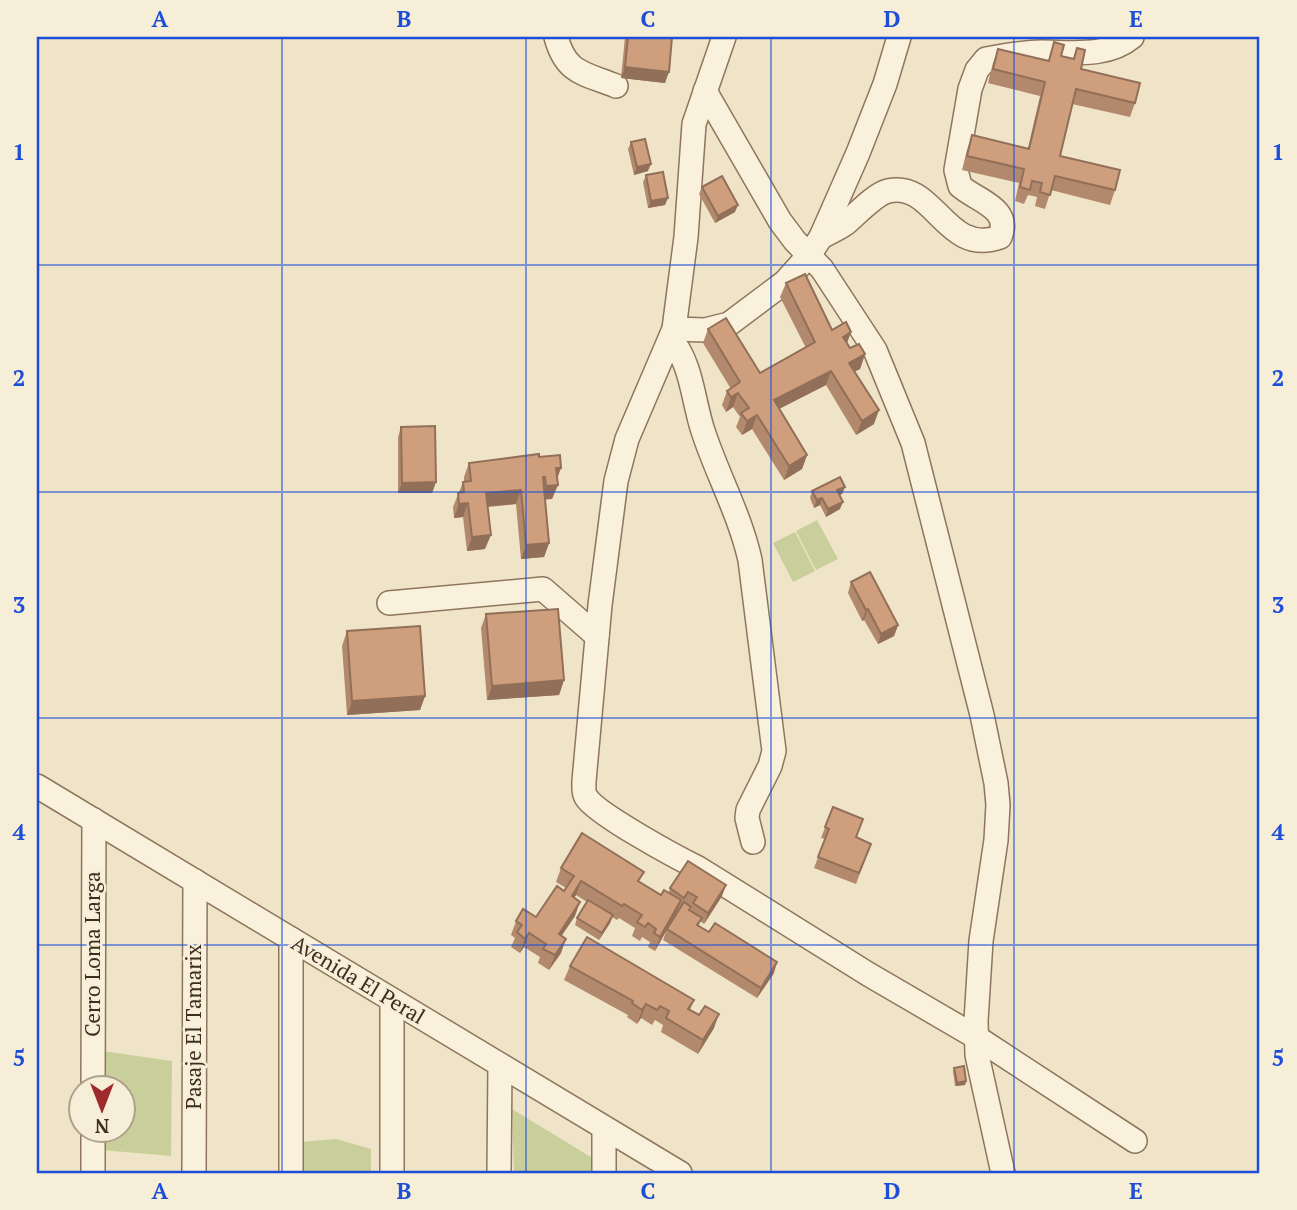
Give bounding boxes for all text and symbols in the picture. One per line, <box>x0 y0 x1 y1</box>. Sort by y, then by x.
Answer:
text: A <box>152 3 169 34</box>
text: B <box>397 3 412 34</box>
text: C <box>641 3 656 34</box>
text: D <box>884 3 901 34</box>
text: E <box>1129 3 1143 34</box>
text: 1 <box>13 136 26 167</box>
text: 1 <box>1272 136 1285 167</box>
text: 2 <box>13 362 26 393</box>
text: 2 <box>1272 362 1285 393</box>
text: 3 <box>13 589 26 620</box>
text: 3 <box>1272 589 1285 620</box>
text: 4 <box>13 816 26 847</box>
text: 4 <box>1272 816 1285 847</box>
street label: Cerro Loma Larga <box>78 871 106 1037</box>
street label: Avenida El Peral <box>287 928 430 1030</box>
street label: Pasaje El Tamarix <box>179 944 207 1110</box>
text: 5 <box>13 1042 26 1073</box>
text: 5 <box>1272 1042 1285 1073</box>
north arrow <box>66 1074 136 1144</box>
text: N <box>94 1114 109 1139</box>
text: A <box>152 1175 169 1206</box>
text: B <box>397 1175 412 1206</box>
text: C <box>641 1175 656 1206</box>
text: D <box>884 1175 901 1206</box>
text: E <box>1129 1175 1143 1206</box>

